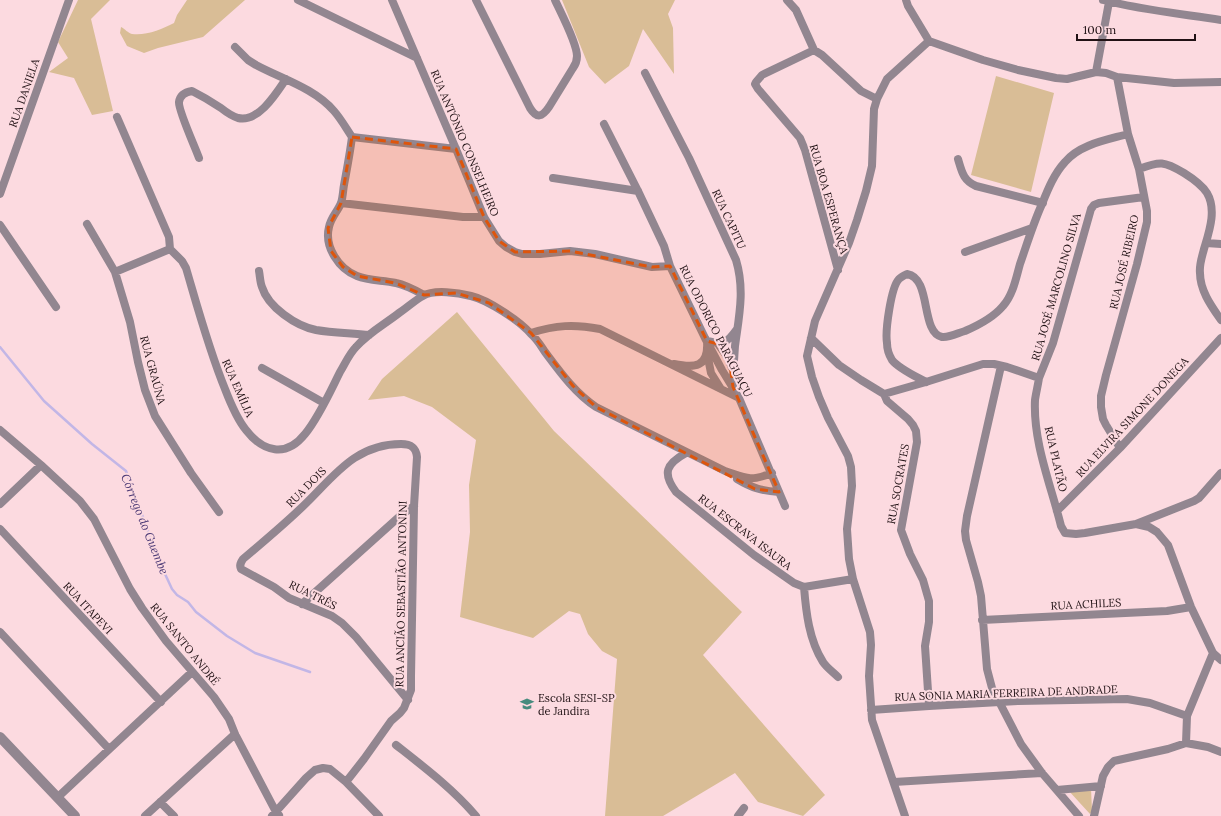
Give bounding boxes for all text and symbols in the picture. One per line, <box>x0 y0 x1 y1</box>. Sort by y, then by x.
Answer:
scale bar <box>1077 16 1195 42</box>
text: 100 m <box>1083 22 1116 37</box>
street label: RUA DANIELA <box>6 56 43 129</box>
street label: RUA ANTÔNIO CONSELHEIRO <box>428 68 502 219</box>
street label: RUA BOA ESPERANÇA <box>807 143 852 257</box>
street label: RUA CAPITU <box>709 187 749 251</box>
street label: RUA JOSÉ MARCOLINO SILVA <box>1028 211 1084 362</box>
street label: RUA JOSÉ RIBEIRO <box>1106 213 1142 311</box>
street label: RUA ODORICO PARAGUAÇU <box>677 263 755 399</box>
street label: RUA GRAÚNA <box>137 334 169 407</box>
street label: RUA ELVIRA SIMONE DONEGA <box>1073 353 1192 480</box>
street label: RUA EMÍLIA <box>219 357 257 420</box>
street label: RUA PLATÃO <box>1042 425 1070 493</box>
street label: RUA SOCRATES <box>884 443 912 525</box>
street label: RUA DOIS <box>283 464 329 510</box>
water label: Córrego do Guembe <box>118 472 172 577</box>
street label: RUA ESCRAVA ISAURA <box>695 491 795 574</box>
street label: RUA ANCIÃO SEBASTIÃO ANTONINI <box>392 500 410 687</box>
street label: RUA TRÊS <box>287 577 339 613</box>
street label: RUA ITAPEVI <box>60 579 116 637</box>
street label: RUA ACHILES <box>1050 595 1122 613</box>
street label: RUA SANTO ANDRÉ <box>147 600 223 688</box>
street label: RUA SONIA MARIA FERREIRA DE ANDRADE <box>894 682 1118 704</box>
place label: Escola SESI-SP de Jandira <box>538 691 615 718</box>
school or university icon: Escola SESI-SP de Jandira <box>519 696 535 712</box>

